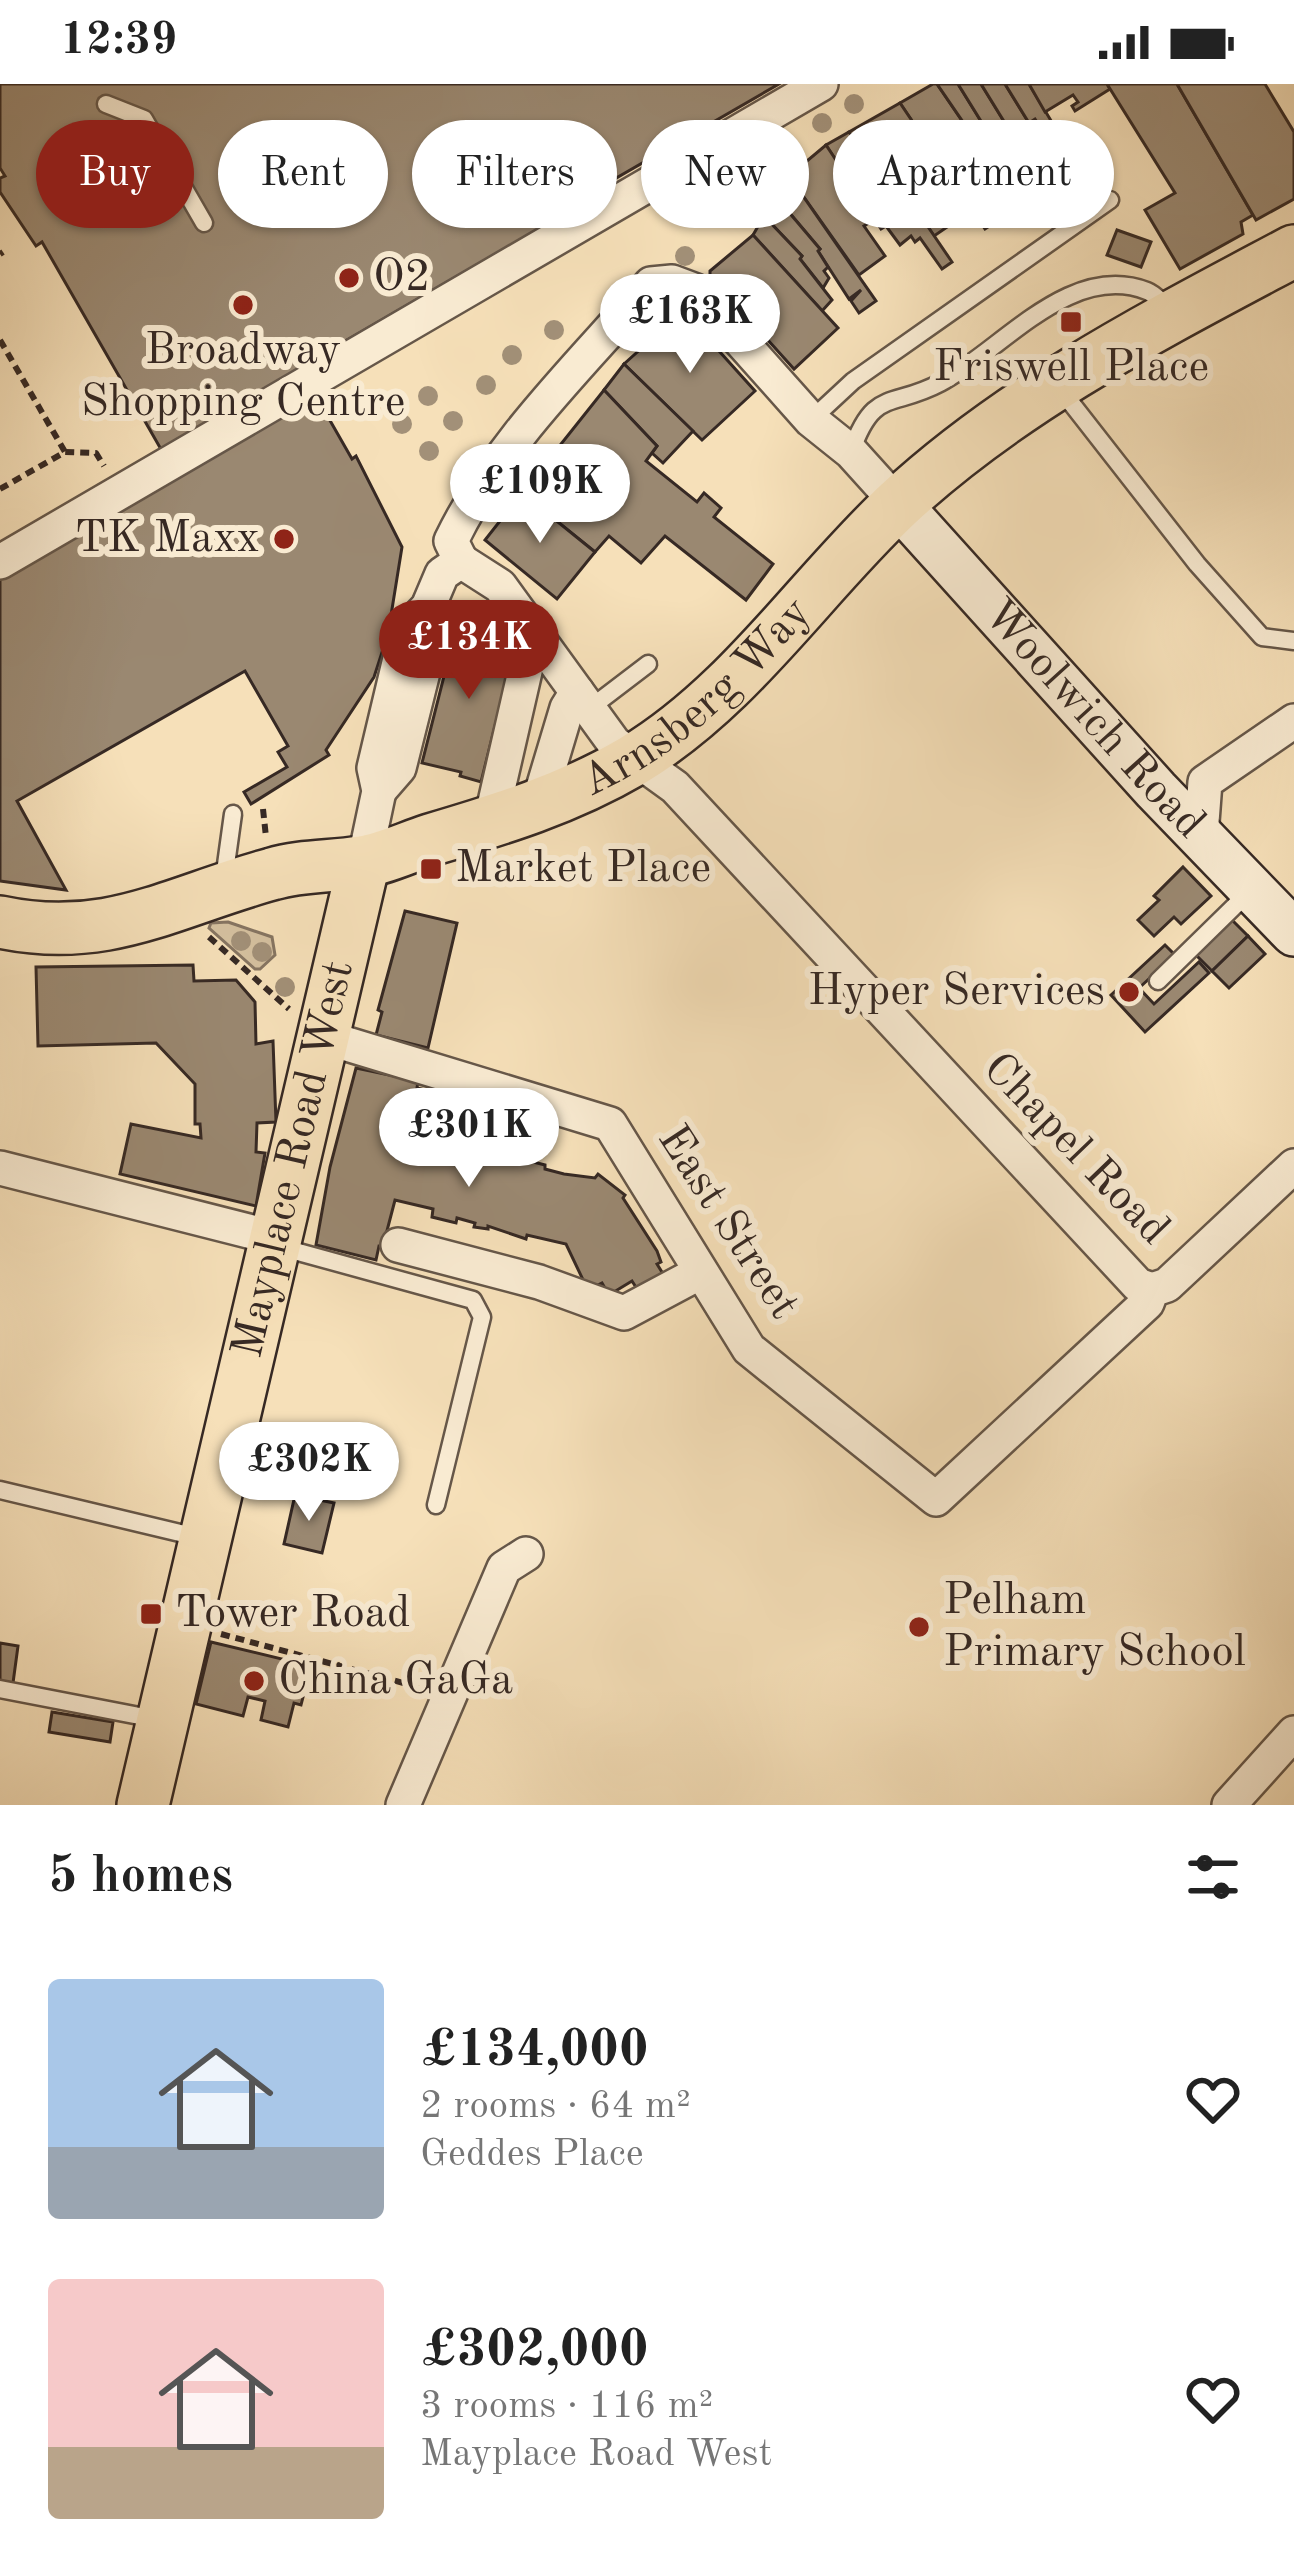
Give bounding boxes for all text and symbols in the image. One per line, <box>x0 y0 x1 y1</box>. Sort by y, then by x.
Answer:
text: 12:39 <box>60 19 177 64</box>
chip: Buy <box>36 120 194 228</box>
chip: Rent <box>218 120 388 228</box>
chip: Filters <box>412 120 617 228</box>
chip: New <box>641 120 809 228</box>
chip: Apartment <box>833 120 1114 228</box>
place label: O2 <box>373 256 431 301</box>
marker: O2 <box>336 265 362 291</box>
pin: £163K <box>606 274 774 376</box>
marker: Broadway Shopping Centre <box>230 292 256 318</box>
text: £163K <box>627 293 753 332</box>
marker: Friswell Place <box>1058 309 1084 335</box>
place label: Broadway Shopping Centre <box>81 329 405 426</box>
place label: Friswell Place <box>933 346 1209 391</box>
pin: £109K <box>456 444 624 546</box>
text: £109K <box>477 463 603 502</box>
place label: TK Maxx <box>75 517 260 562</box>
marker: TK Maxx <box>271 526 297 552</box>
street label: Arnsberg Way <box>575 590 820 806</box>
street label: Woolwich Road <box>974 592 1213 847</box>
pin: £134K <box>385 600 553 702</box>
text: £134K <box>406 619 532 658</box>
place label: Market Place <box>455 847 711 892</box>
marker: Market Place <box>418 856 444 882</box>
street label: Mayplace Road West <box>226 957 363 1362</box>
place label: Hyper Services <box>808 970 1105 1015</box>
marker: Hyper Services <box>1116 979 1142 1005</box>
street label: Chapel Road <box>973 1046 1177 1254</box>
pin: £301K <box>385 1088 553 1190</box>
text: £301K <box>406 1107 532 1146</box>
street label: East Street <box>648 1118 806 1328</box>
pin: £302K <box>225 1422 393 1524</box>
text: £302K <box>246 1441 372 1480</box>
place label: Pelham Primary School <box>943 1579 1246 1676</box>
place label: Tower Road <box>175 1592 410 1637</box>
marker: Tower Road <box>138 1601 164 1627</box>
marker: Pelham Primary School <box>906 1614 932 1640</box>
place label: China GaGa <box>278 1659 513 1704</box>
marker: China GaGa <box>241 1668 267 1694</box>
icon: filters <box>1180 1844 1246 1910</box>
text: 5 homes <box>48 1852 233 1903</box>
text: £134,000 <box>420 2026 648 2077</box>
icon: home <box>144 2027 288 2171</box>
icon: heart <box>1180 2066 1246 2132</box>
text: 2 rooms · 64 m² <box>420 2087 691 2126</box>
text: Geddes Place <box>420 2135 644 2174</box>
text: £302,000 <box>420 2326 648 2377</box>
icon: home <box>144 2327 288 2471</box>
icon: heart <box>1180 2366 1246 2432</box>
text: 3 rooms · 116 m² <box>420 2387 713 2426</box>
text: Mayplace Road West <box>420 2435 772 2474</box>

